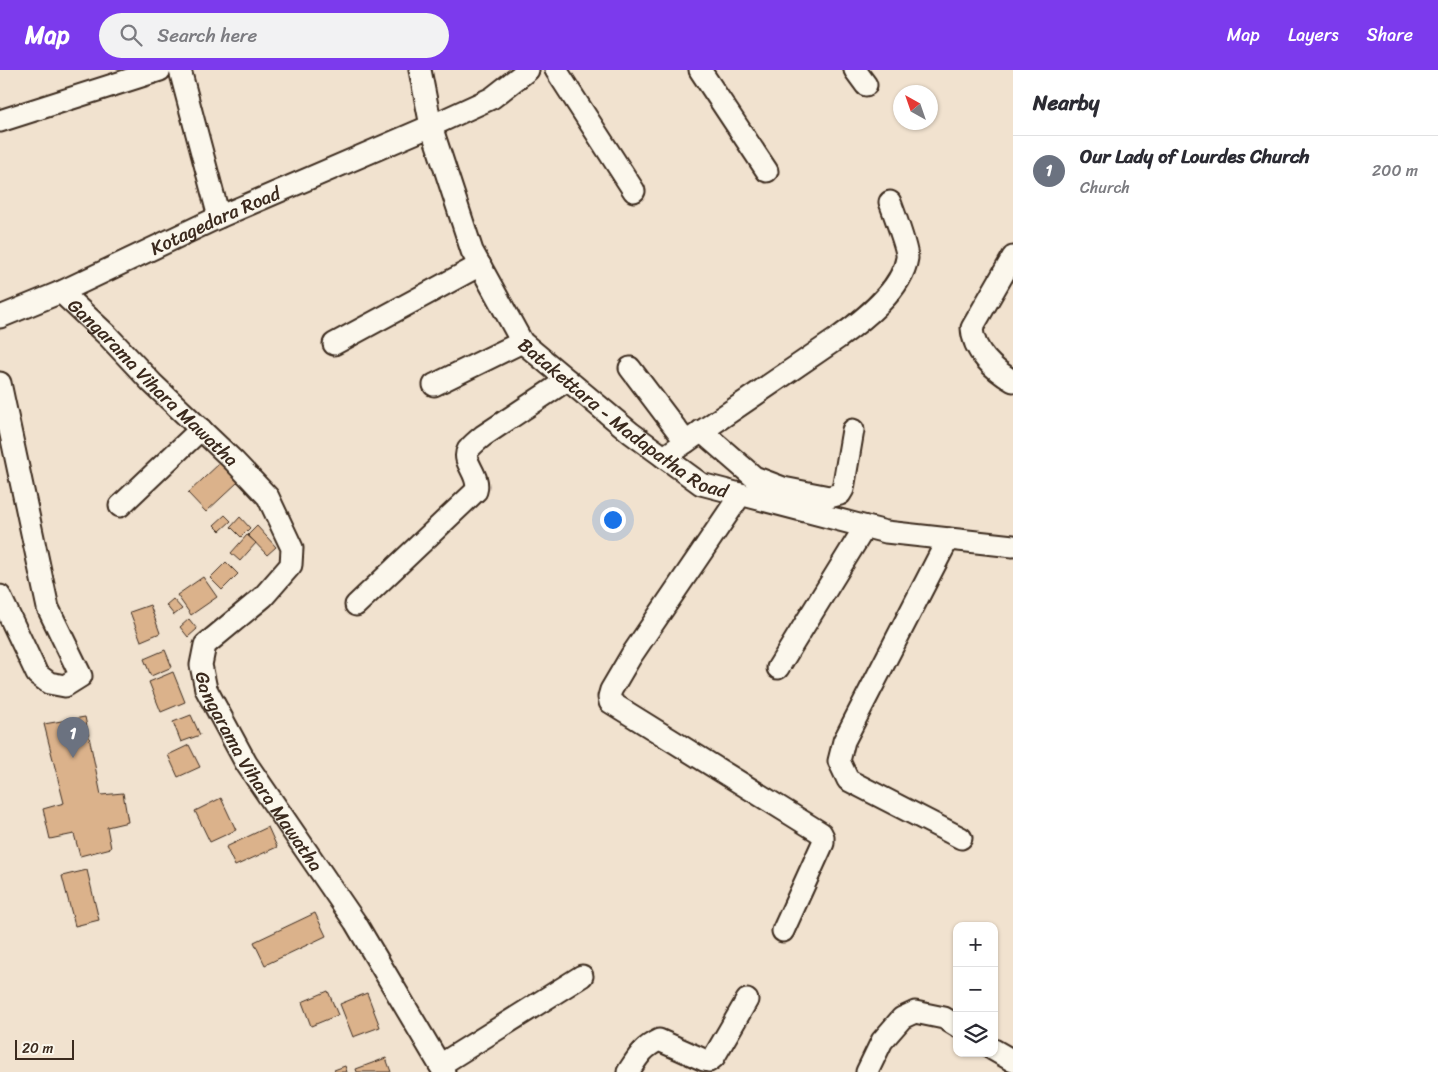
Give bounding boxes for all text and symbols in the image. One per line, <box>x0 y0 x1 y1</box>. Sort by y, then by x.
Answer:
search box <box>99 13 449 58</box>
text: Map <box>25 14 69 56</box>
text: Search here <box>157 19 257 52</box>
text: Map <box>1227 19 1260 51</box>
text: Layers <box>1288 19 1339 51</box>
text: Share <box>1367 19 1413 51</box>
icon: search <box>117 21 145 49</box>
text: Nearby <box>1033 84 1099 122</box>
north arrow <box>893 85 938 130</box>
text: Our Lady of Lourdes Church <box>1080 140 1309 173</box>
text: 1 <box>1046 156 1052 185</box>
text: 200 m <box>1372 156 1418 185</box>
text: Church <box>1080 173 1130 202</box>
street label: Kotagedara Road <box>144 176 286 264</box>
street label: Gangarama Vihara Mawatha <box>60 289 247 475</box>
street label: Batakettara - Madapatha Road <box>511 329 733 507</box>
your location <box>600 507 626 533</box>
street label: Gangarama Vihara Mawatha <box>186 668 332 879</box>
pin: 1 <box>57 717 89 758</box>
map controls <box>953 922 998 1057</box>
button: + <box>953 922 998 967</box>
button: − <box>953 967 998 1012</box>
button: layers <box>953 1012 998 1057</box>
text: 20 m <box>22 1036 53 1061</box>
scale bar <box>15 1037 74 1060</box>

